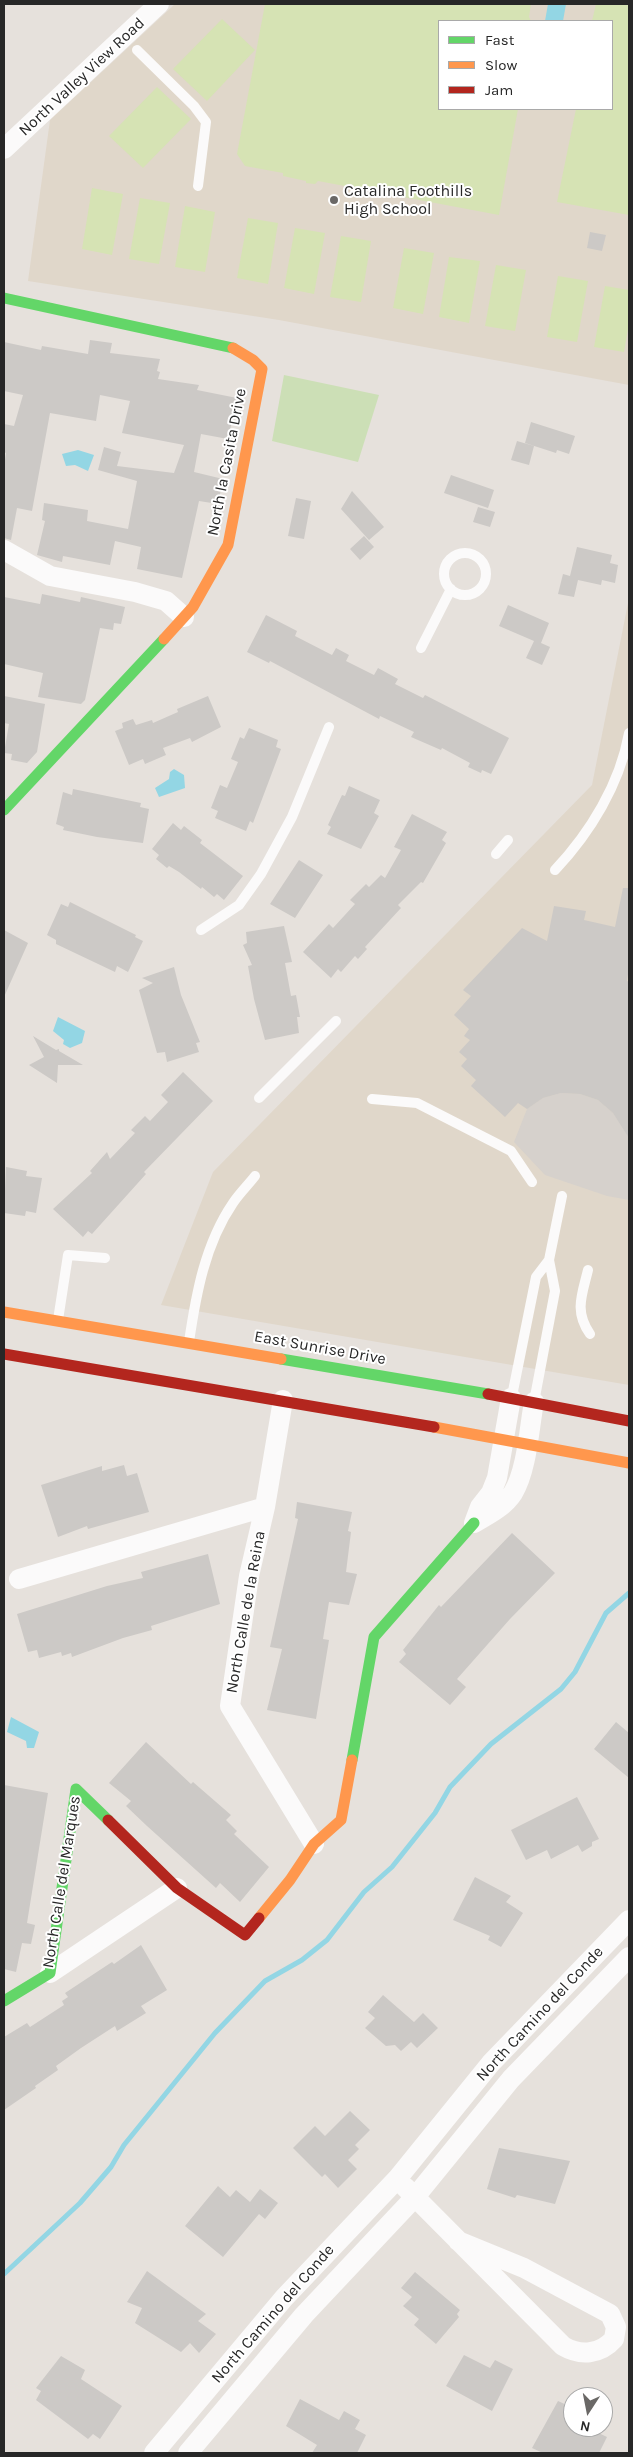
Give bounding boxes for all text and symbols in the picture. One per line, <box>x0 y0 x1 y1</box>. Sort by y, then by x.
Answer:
street label: North Valley View Road <box>15 14 149 140</box>
legend <box>438 20 613 110</box>
text: Fast <box>485 31 514 49</box>
text: Slow <box>485 56 517 74</box>
text: Jam <box>485 81 513 99</box>
place label: Catalina Foothills High School <box>344 181 472 219</box>
marker: Catalina Foothills High School <box>328 194 340 206</box>
street label: North la Casita Drive <box>203 387 251 537</box>
street label: East Sunrise Drive <box>253 1327 387 1369</box>
street label: North Calle de la Reina <box>222 1529 270 1695</box>
street label: North Calle del Marques <box>39 1794 85 1970</box>
street label: North Camino del Conde <box>472 1943 608 2085</box>
street label: North Camino del Conde <box>208 2241 338 2387</box>
north arrow <box>563 2387 613 2437</box>
text: N <box>579 2417 592 2436</box>

